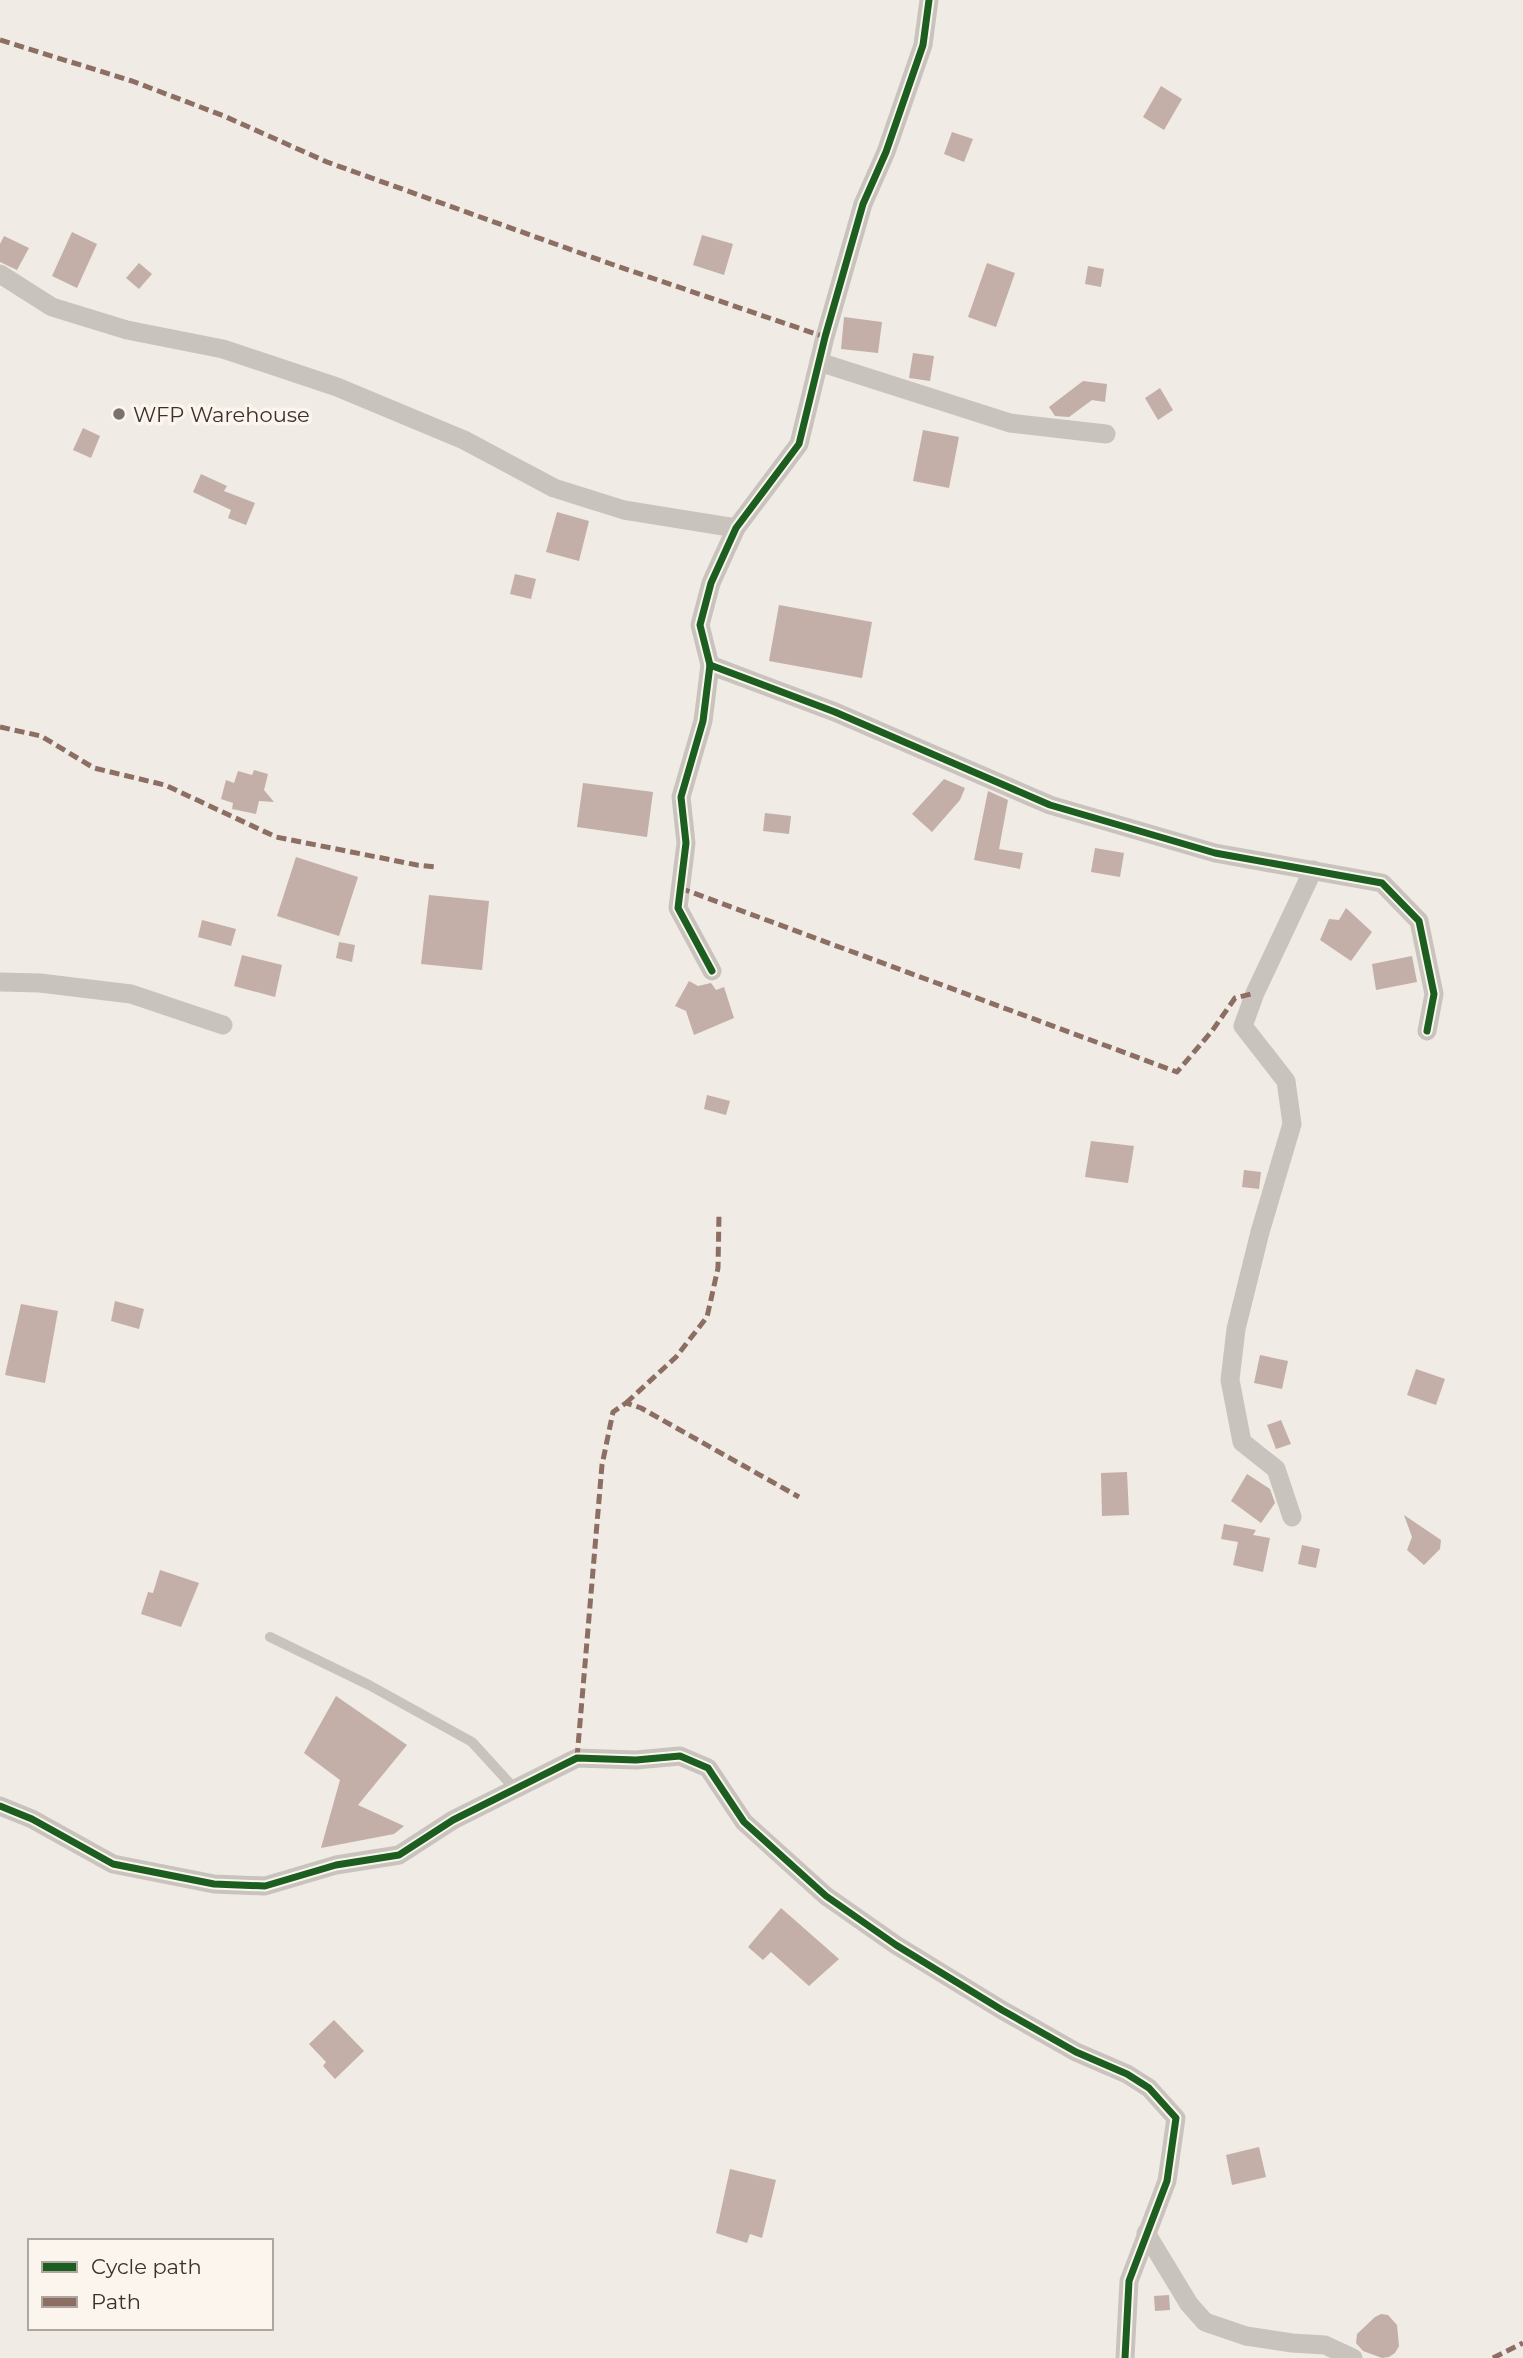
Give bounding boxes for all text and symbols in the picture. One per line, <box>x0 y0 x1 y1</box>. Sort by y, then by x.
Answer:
place label: WFP Warehouse <box>133 402 310 427</box>
marker: WFP Warehouse <box>111 406 127 422</box>
legend <box>28 2239 273 2330</box>
text: Cycle path <box>91 2254 202 2279</box>
text: Path <box>91 2289 141 2314</box>

